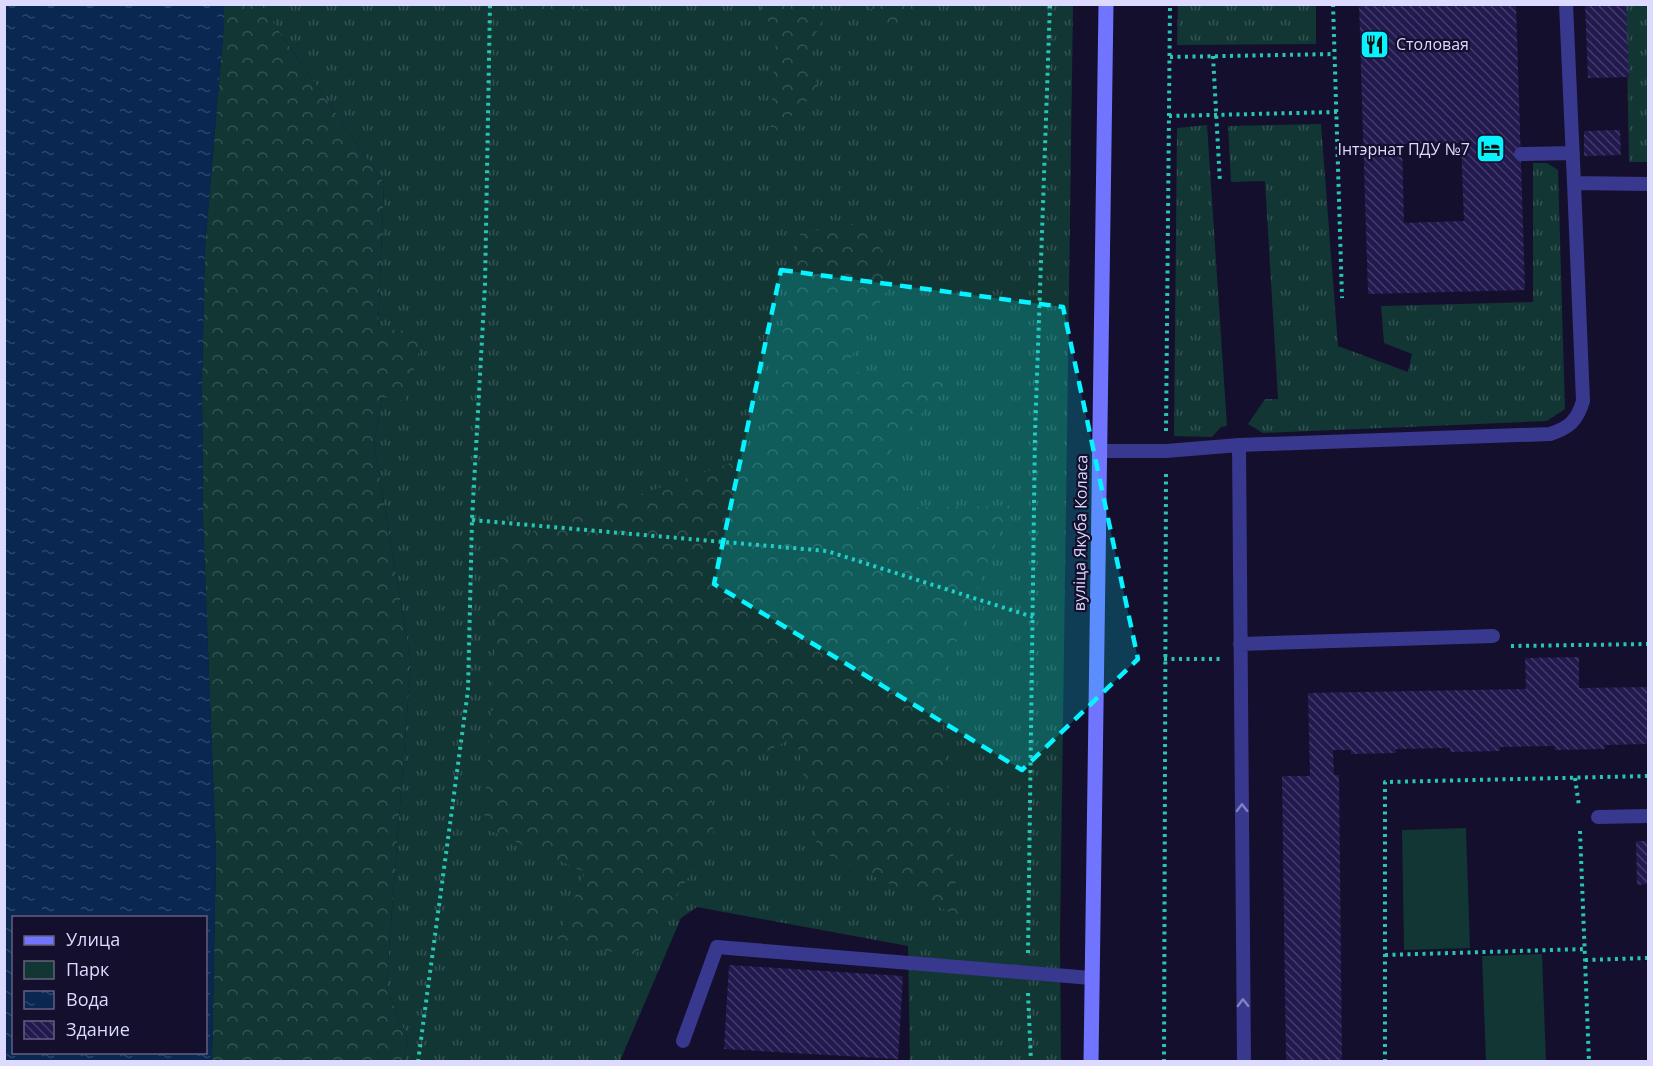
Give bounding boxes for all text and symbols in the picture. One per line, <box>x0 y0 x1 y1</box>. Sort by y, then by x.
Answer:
restaurant icon: Столовая <box>1359 28 1391 60</box>
place label: Столовая <box>1396 33 1469 55</box>
hotel icon: Інтэрнат ПДУ №7 <box>1475 133 1507 165</box>
place label: Інтэрнат ПДУ №7 <box>1337 138 1470 160</box>
street label: вуліца Якуба Коласа <box>1068 455 1092 611</box>
one-way arrow <box>1235 804 1248 813</box>
legend <box>12 916 207 1054</box>
text: Улица <box>66 927 120 951</box>
text: Парк <box>66 957 110 981</box>
text: Вода <box>66 987 109 1011</box>
one-way arrow <box>1237 999 1250 1008</box>
text: Здание <box>66 1017 130 1041</box>

